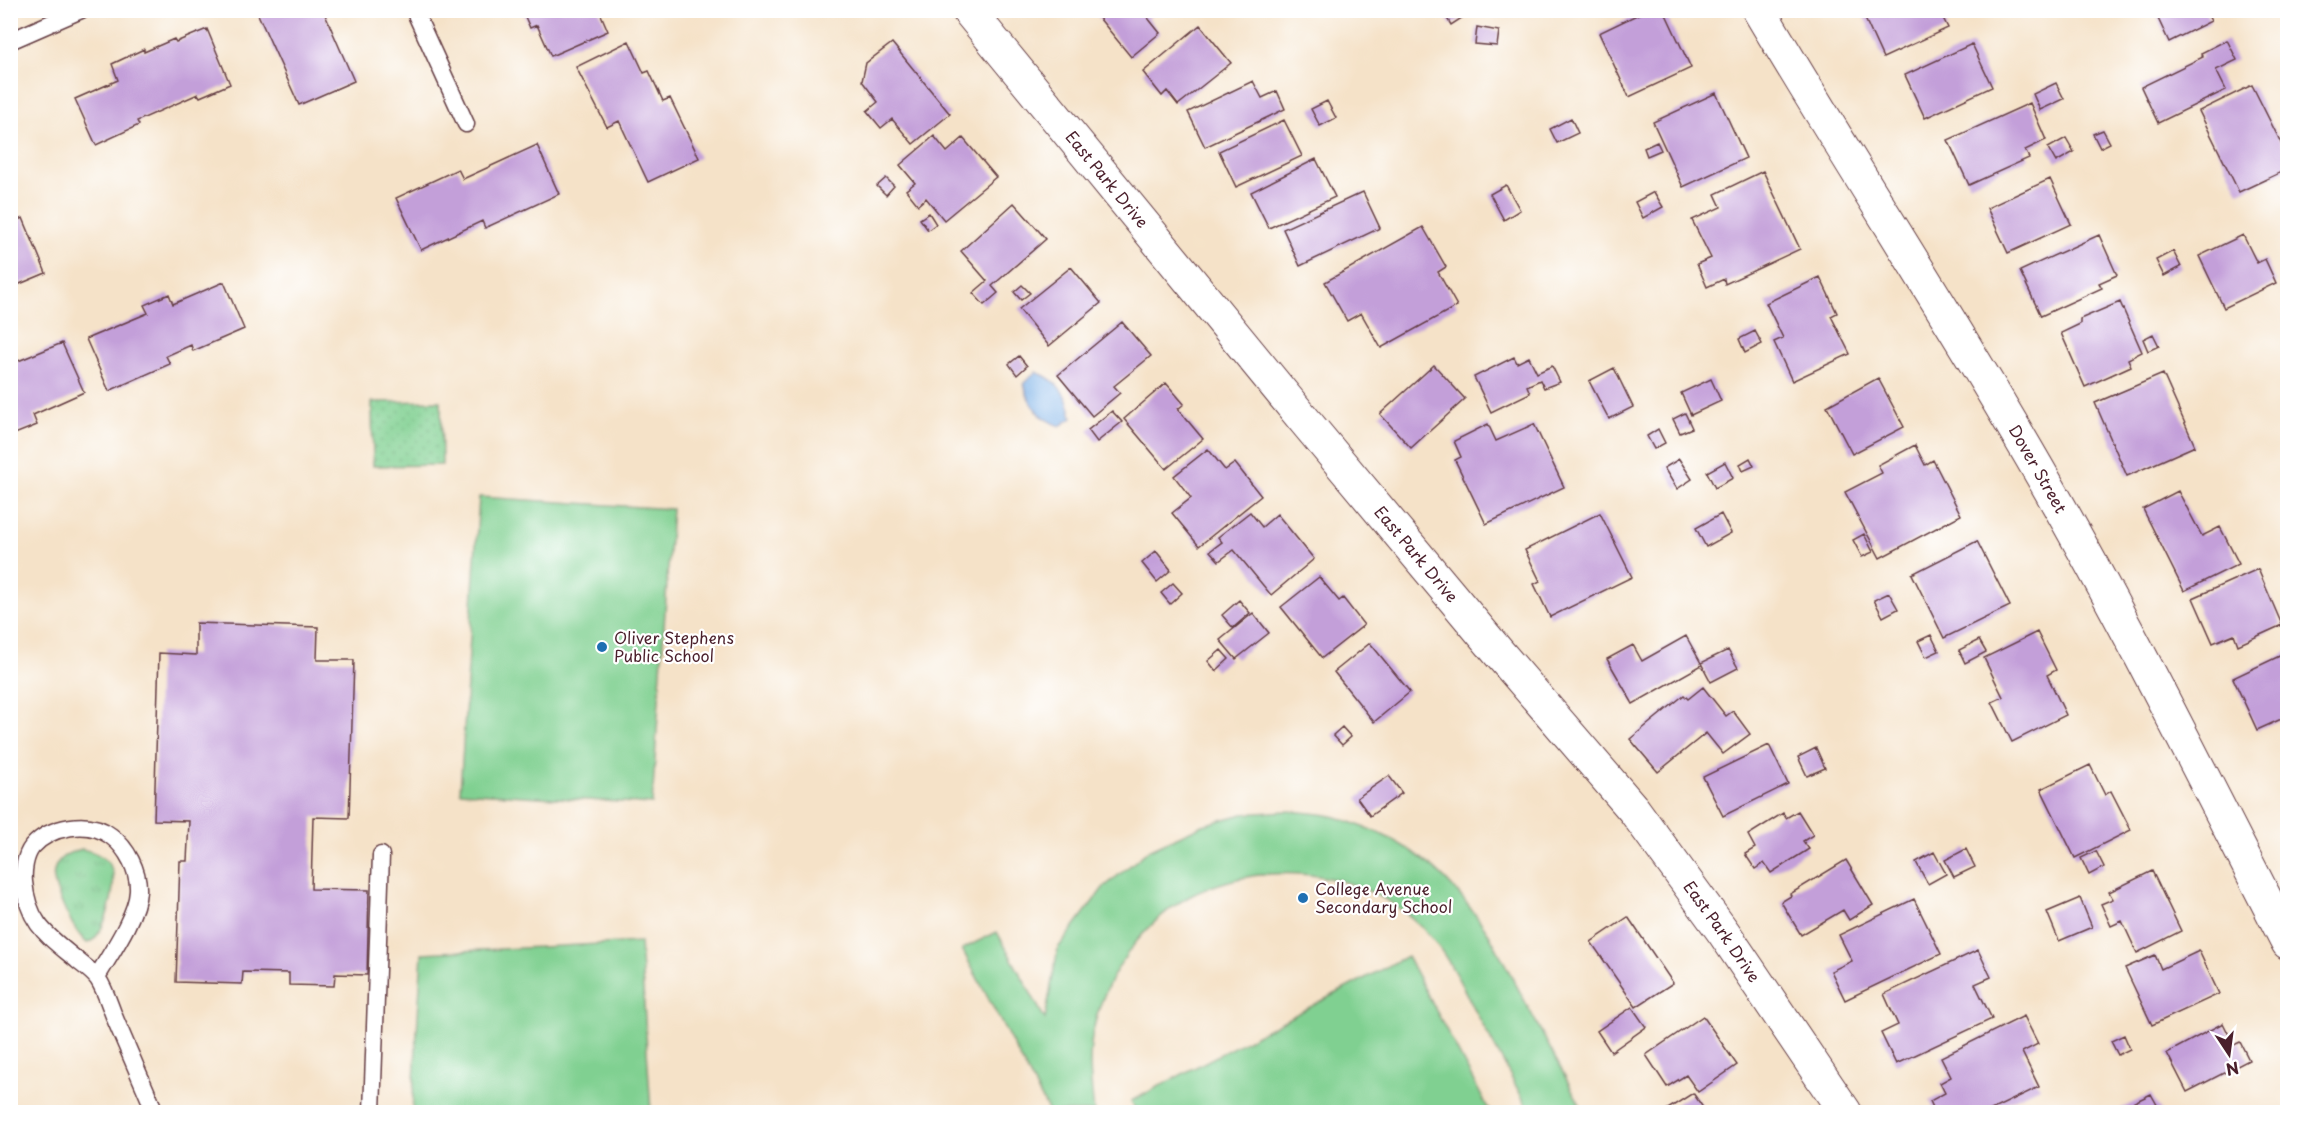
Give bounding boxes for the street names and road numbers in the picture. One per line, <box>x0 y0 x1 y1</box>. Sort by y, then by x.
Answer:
street label: East Park Drive <box>1061 125 1155 232</box>
street label: Dover Street <box>2004 420 2074 517</box>
street label: East Park Drive <box>1370 500 1464 607</box>
street label: East Park Drive <box>1678 875 1767 987</box>

